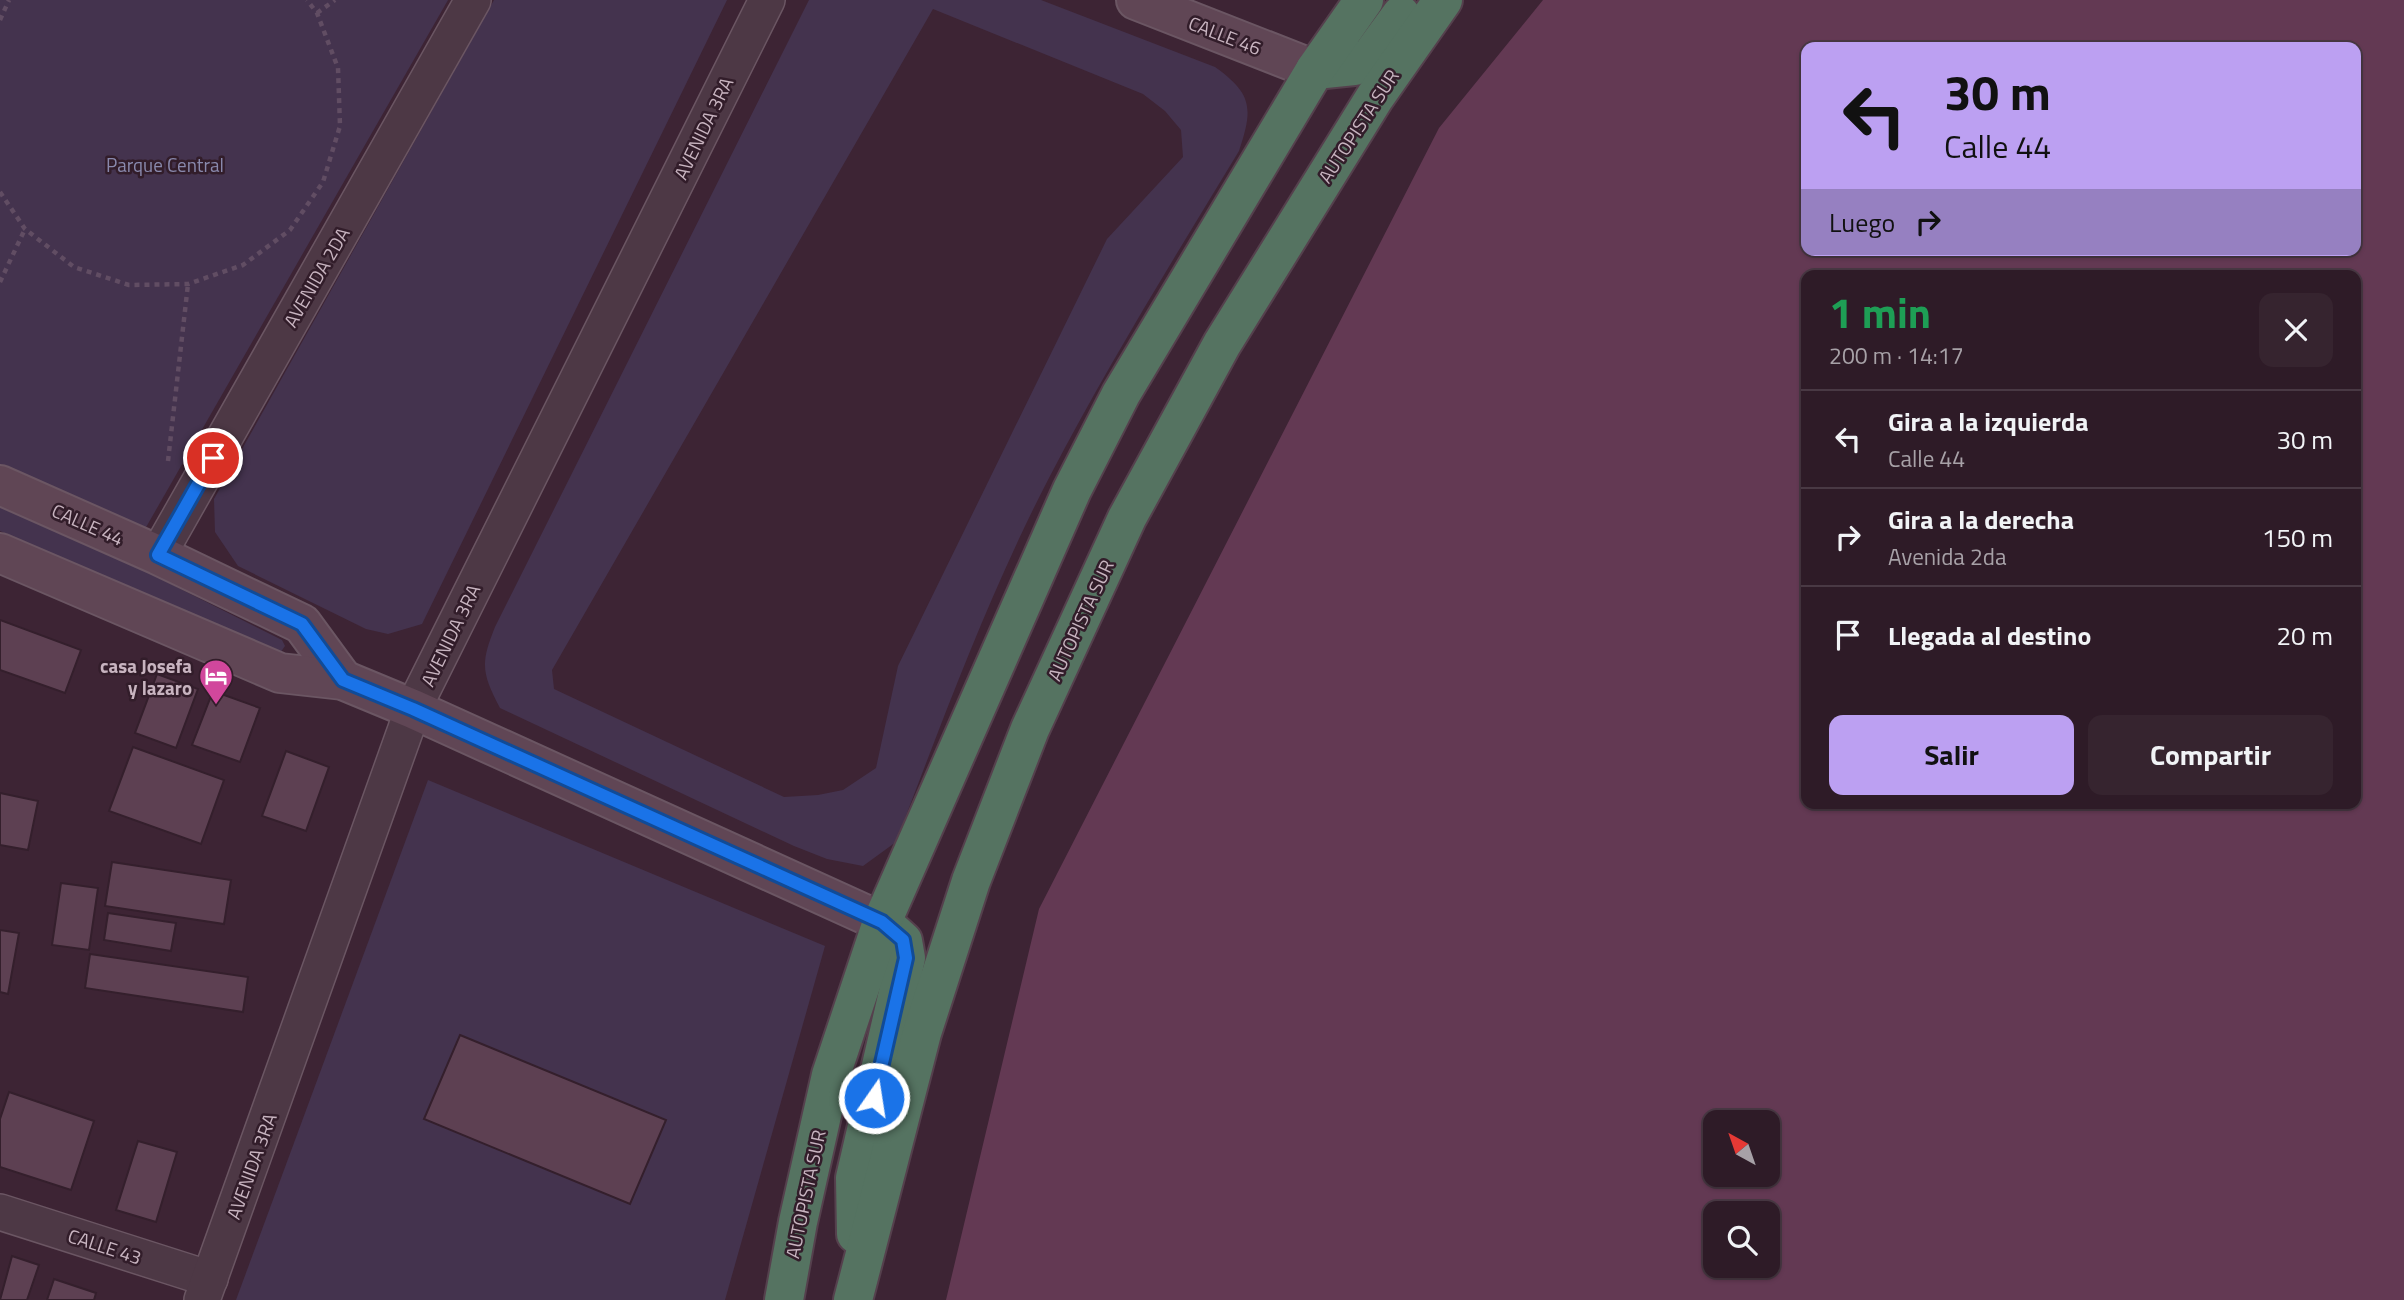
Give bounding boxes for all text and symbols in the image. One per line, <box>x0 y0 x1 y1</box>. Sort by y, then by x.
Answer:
street label: CALLE 46 <box>1184 8 1266 62</box>
text: 30 m <box>1944 54 2051 129</box>
street label: AUTOPISTA SUR <box>1310 63 1406 189</box>
icon: left <box>1829 70 1920 161</box>
street label: AVENIDA 3RA <box>666 72 740 184</box>
text: Calle 44 <box>1944 122 2051 170</box>
park label: Parque Central <box>106 150 224 179</box>
text: Luego <box>1829 203 1895 242</box>
icon: right <box>1909 203 1947 241</box>
street label: AVENIDA 2DA <box>276 222 356 332</box>
text: 1 min <box>1829 280 1931 344</box>
button: close <box>2259 293 2333 367</box>
text: 200 m · 14:17 <box>1829 338 1964 373</box>
text: Gira a la izquierda <box>1888 402 2089 441</box>
icon: left <box>1829 420 1867 458</box>
text: 30 m <box>2276 420 2333 459</box>
pin <box>183 428 243 488</box>
icon: arrive <box>194 439 232 477</box>
text: Calle 44 <box>1888 441 1965 476</box>
street label: CALLE 44 <box>47 495 129 553</box>
text: Gira a la derecha <box>1888 500 2074 539</box>
icon: right <box>1829 518 1867 556</box>
text: 150 m <box>2262 518 2333 557</box>
text: Avenida 2da <box>1888 539 2006 574</box>
street label: AUTOPISTA SUR <box>1039 555 1121 685</box>
street label: AVENIDA 3RA <box>413 579 487 691</box>
icon: arrive <box>1829 616 1867 654</box>
text: Llegada al destino <box>1888 616 2091 655</box>
text: 20 m <box>2276 616 2333 655</box>
place label: casa Josefa y lazaro <box>100 651 192 702</box>
hotel icon: casa Josefa y lazaro <box>197 657 235 706</box>
button: Salir <box>1829 715 2074 795</box>
button: Compartir <box>2088 715 2333 795</box>
position arrow <box>837 1061 911 1135</box>
street label: AVENIDA 3RA <box>218 1109 284 1223</box>
north arrow <box>1703 1110 1780 1186</box>
map controls <box>1703 1110 1780 1278</box>
street label: AUTOPISTA SUR <box>777 1127 833 1261</box>
button: search <box>1703 1201 1780 1278</box>
street label: CALLE 43 <box>64 1220 146 1272</box>

